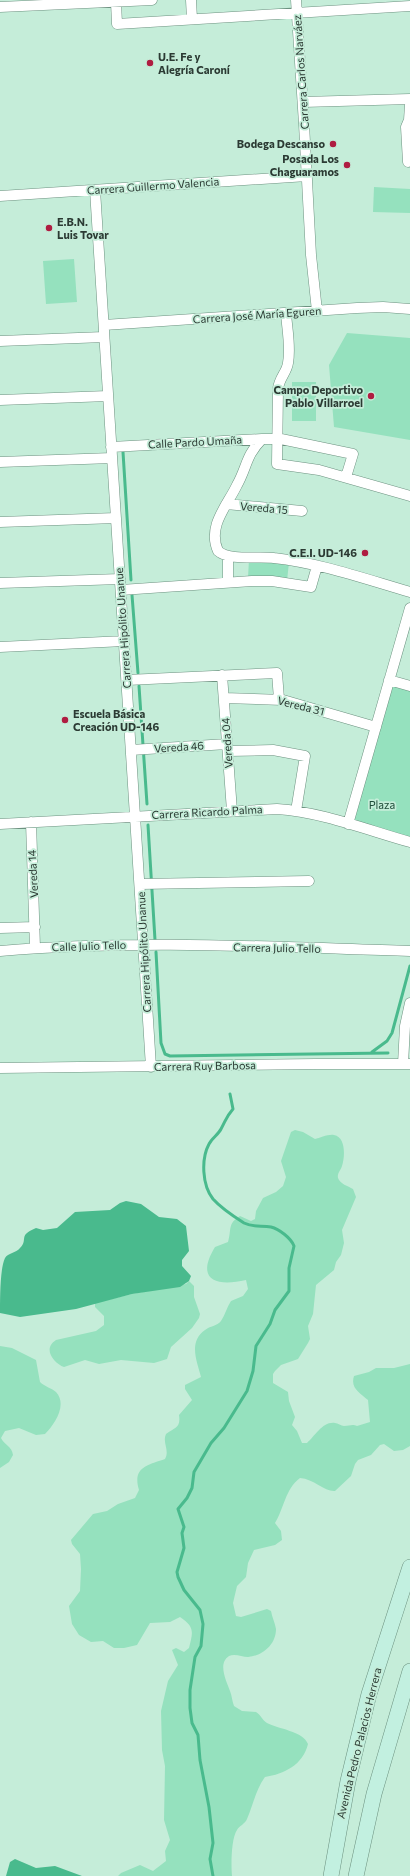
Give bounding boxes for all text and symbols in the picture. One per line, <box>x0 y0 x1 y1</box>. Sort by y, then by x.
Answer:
street label: Carrera Carlos Narváez <box>290 14 311 130</box>
place label: U.E. Fe y Alegría Caroní <box>158 50 231 76</box>
marker: U.E. Fe y Alegría Caroní <box>145 58 155 68</box>
place label: Bodega Descanso <box>237 137 325 150</box>
marker: Bodega Descanso <box>328 139 338 149</box>
place label: Posada Los Chaguaramos <box>270 152 339 178</box>
marker: Posada Los Chaguaramos <box>342 160 352 170</box>
street label: Carrera Guillermo Valencia <box>86 174 220 197</box>
place label: E.B.N. Luis Tovar <box>57 215 109 241</box>
marker: E.B.N. Luis Tovar <box>44 223 54 233</box>
street label: Carrera José María Eguren <box>192 304 322 326</box>
place label: Campo Deportivo Pablo Villarroel <box>273 383 363 409</box>
marker: Campo Deportivo Pablo Villarroel <box>366 391 376 401</box>
street label: Calle Pardo Umaña <box>148 433 242 450</box>
street label: Vereda 15 <box>240 499 288 516</box>
place label: C.E.I. UD-146 <box>289 546 357 559</box>
marker: C.E.I. UD-146 <box>360 548 370 558</box>
street label: Carrera Hipólito Unanue <box>112 567 133 689</box>
street label: Vereda 31 <box>276 693 326 718</box>
place label: Escuela Básica Creación UD-146 <box>73 707 159 733</box>
marker: Escuela Básica Creación UD-146 <box>60 715 70 725</box>
street label: Vereda 04 <box>218 717 235 769</box>
street label: Vereda 46 <box>154 738 205 755</box>
park label: Plaza <box>369 798 395 811</box>
street label: Carrera Ricardo Palma <box>151 802 263 821</box>
street label: Vereda 14 <box>25 849 40 898</box>
street label: Carrera Hipólito Unanue <box>134 891 153 1013</box>
street label: Calle Julio Tello <box>51 938 127 954</box>
street label: Carrera Julio Tello <box>233 940 321 956</box>
street label: Carrera Ruy Barbosa <box>154 1058 256 1073</box>
street label: Avenida Pedro Palacios Herrera <box>333 1666 384 1820</box>

